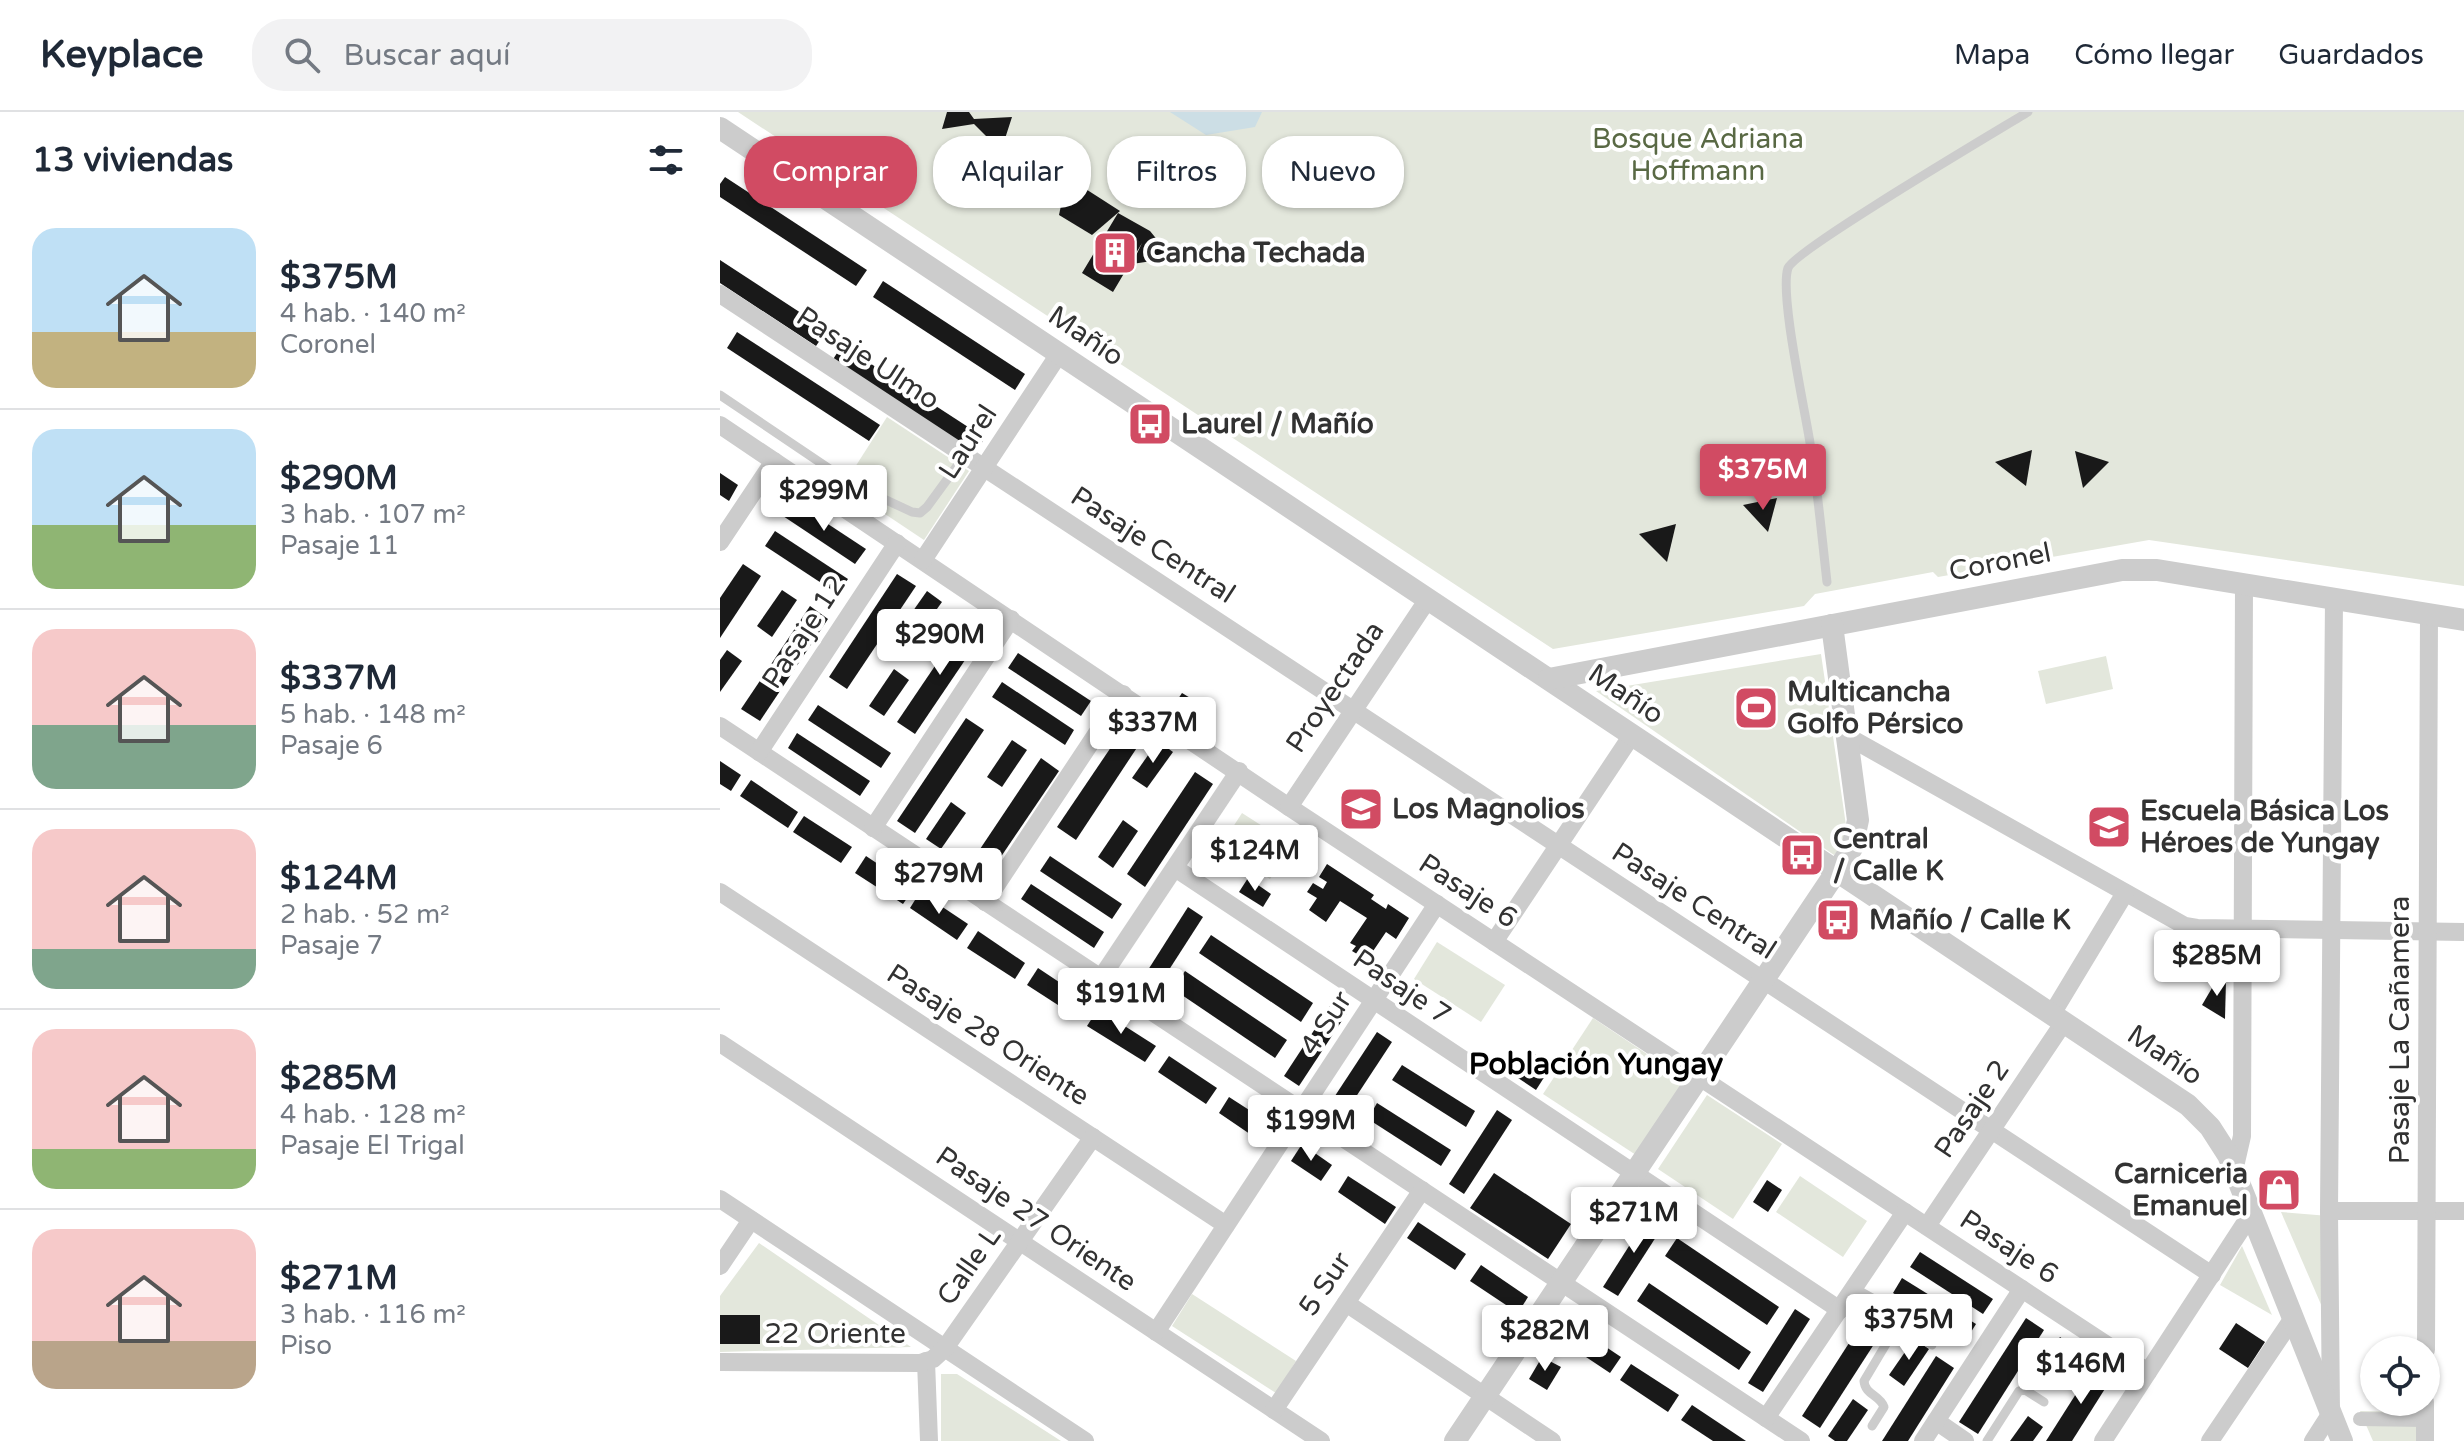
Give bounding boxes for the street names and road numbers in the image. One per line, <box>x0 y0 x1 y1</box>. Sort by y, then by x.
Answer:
street label: Mañío <box>1042 298 1130 374</box>
street label: Pasaje Ulmo <box>790 299 946 417</box>
street label: Laurel <box>931 398 1005 486</box>
street label: Pasaje Central <box>1065 479 1241 611</box>
street label: Coronel <box>1946 535 2054 589</box>
street label: Pasaje 12 <box>755 569 853 695</box>
street label: Proyectada <box>1279 615 1391 759</box>
street label: Mañío <box>1582 656 1670 732</box>
street label: Pasaje Central <box>1606 835 1782 967</box>
street label: Pasaje 6 <box>1412 847 1524 935</box>
street label: Pasaje La Cañamera <box>2383 896 2417 1164</box>
street label: Pasaje 7 <box>1347 942 1457 1032</box>
street label: Pasaje 28 Oriente <box>880 957 1096 1113</box>
street label: 4 Sur <box>1293 984 1359 1061</box>
street label: Mañío <box>2121 1017 2209 1093</box>
street label: Pasaje 2 <box>1927 1054 2017 1164</box>
street label: Pasaje 27 Oriente <box>929 1139 1143 1299</box>
street label: Pasaje 6 <box>1953 1203 2065 1291</box>
street label: Calle L <box>930 1220 1008 1312</box>
street label: 5 Sur <box>1291 1245 1359 1322</box>
street label: 22 Oriente <box>764 1317 906 1351</box>

